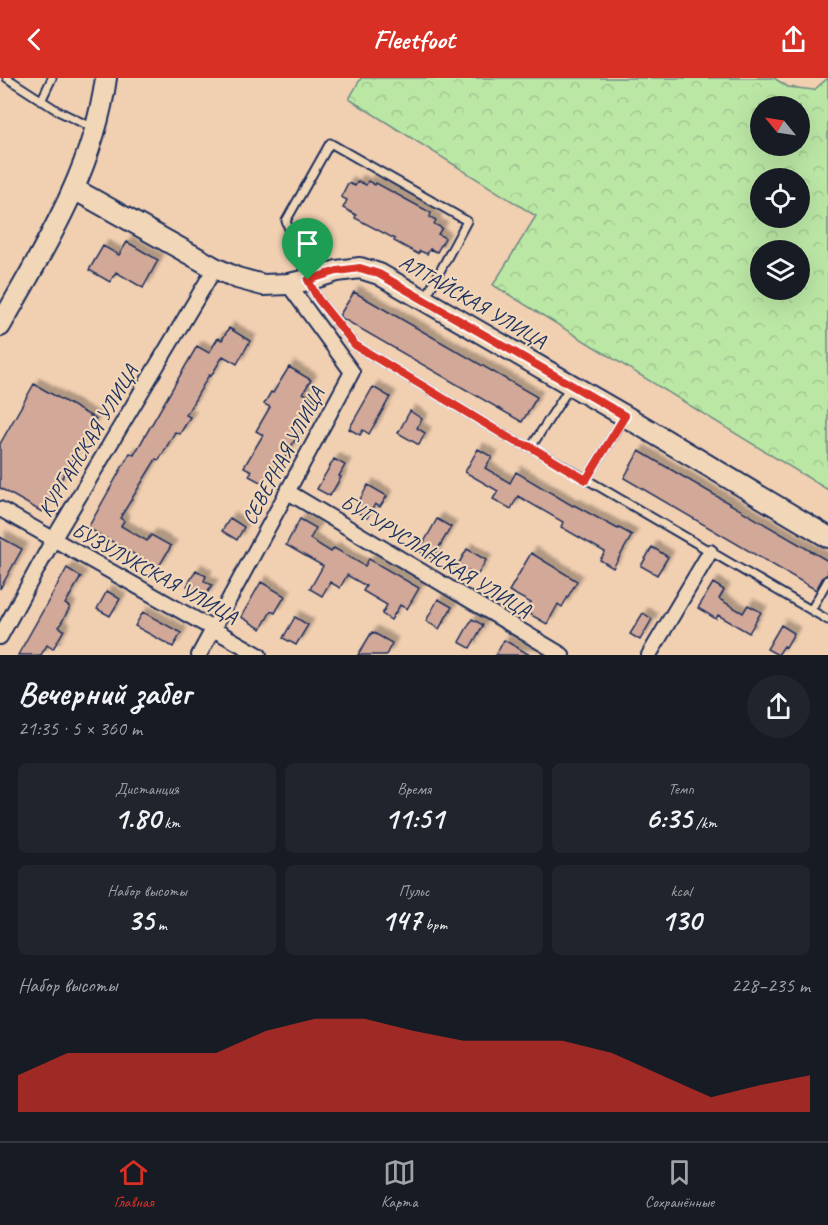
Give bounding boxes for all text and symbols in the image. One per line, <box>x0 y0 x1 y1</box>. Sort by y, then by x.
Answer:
text: Fleetfoot <box>373 22 455 56</box>
icon: back <box>18 23 51 56</box>
icon: share <box>777 23 810 56</box>
north arrow <box>750 96 810 156</box>
map controls <box>750 96 810 300</box>
button: locate <box>750 168 810 228</box>
pin <box>282 218 333 280</box>
icon: arrive <box>291 227 324 260</box>
button: layers <box>750 240 810 300</box>
street label: АЛТАЙСКАЯ УЛИЦА <box>395 248 551 354</box>
street label: КУРГАНСКАЯ УЛИЦА <box>32 359 144 522</box>
street label: СЕВЕРНАЯ УЛИЦА <box>236 382 331 529</box>
street label: БУГУРУСЛАНСКАЯ УЛИЦА <box>336 489 536 623</box>
street label: БУЗУЛУКСКАЯ УЛИЦА <box>68 517 243 630</box>
text: Вечерний забег <box>18 672 191 714</box>
button: share <box>747 675 810 738</box>
text: 21:35 · 5 × 360 m <box>18 716 142 741</box>
text: Дистанция <box>115 779 179 799</box>
text: Время <box>397 779 431 799</box>
text: Темп <box>668 779 694 799</box>
text: 1.80 <box>114 799 160 837</box>
text: 11:51 <box>384 799 444 837</box>
text: 6:35 <box>645 799 692 837</box>
text: km <box>160 813 180 833</box>
text: /km <box>692 813 717 833</box>
text: Набор высоты <box>107 881 187 901</box>
text: Пульс <box>399 881 429 901</box>
text: kcal <box>670 881 692 901</box>
text: 35 <box>127 901 154 939</box>
text: 147 <box>381 901 421 939</box>
text: 130 <box>661 901 701 939</box>
text: m <box>154 915 167 935</box>
text: bpm <box>421 915 447 935</box>
text: Набор высоты <box>18 973 117 998</box>
text: 228–235 m <box>731 973 810 998</box>
tab: Главная <box>114 1156 154 1212</box>
tab: Карта <box>381 1156 418 1212</box>
tab: Сохранённые <box>645 1156 714 1212</box>

